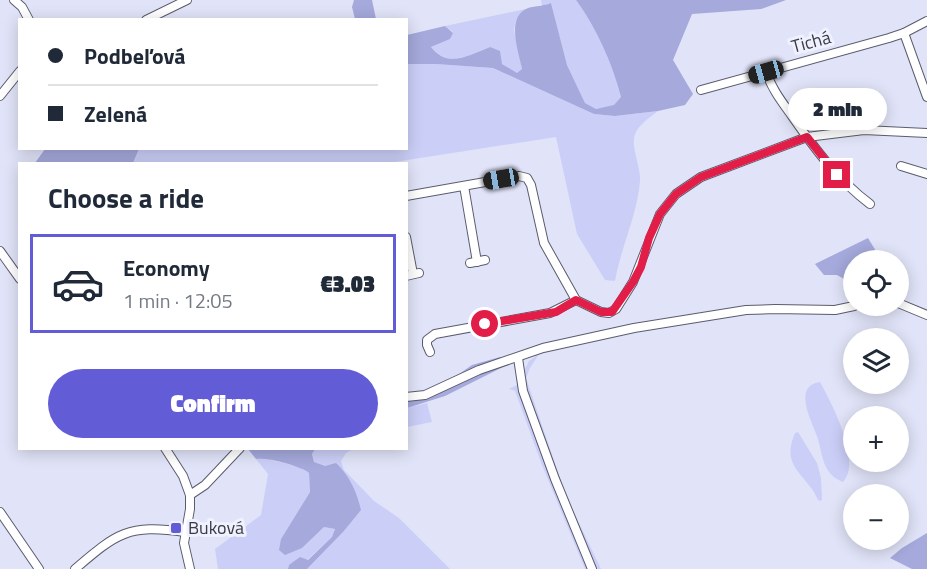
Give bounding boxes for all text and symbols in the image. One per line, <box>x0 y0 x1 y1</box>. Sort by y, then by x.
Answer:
street label: Tichá <box>788 23 834 60</box>
text: Podbeľová <box>84 39 186 73</box>
car <box>746 58 786 86</box>
callout: 2 min <box>788 88 886 130</box>
text: 2 min <box>813 93 862 124</box>
text: Zelená <box>84 97 147 131</box>
route end <box>823 161 850 188</box>
car <box>482 167 520 191</box>
text: Choose a ride <box>48 177 204 218</box>
map controls <box>843 250 909 550</box>
button: locate <box>843 250 909 316</box>
text: Economy <box>123 251 210 285</box>
icon: car <box>51 257 105 311</box>
text: €3.03 <box>320 267 375 301</box>
text: 1 min · 12:05 <box>123 285 233 316</box>
route start <box>471 310 498 337</box>
button: layers <box>843 328 909 394</box>
button: Confirm <box>48 369 378 438</box>
button: + <box>843 406 909 472</box>
button: − <box>843 484 909 550</box>
place label: Buková <box>188 514 244 541</box>
marker: Buková <box>169 521 183 535</box>

